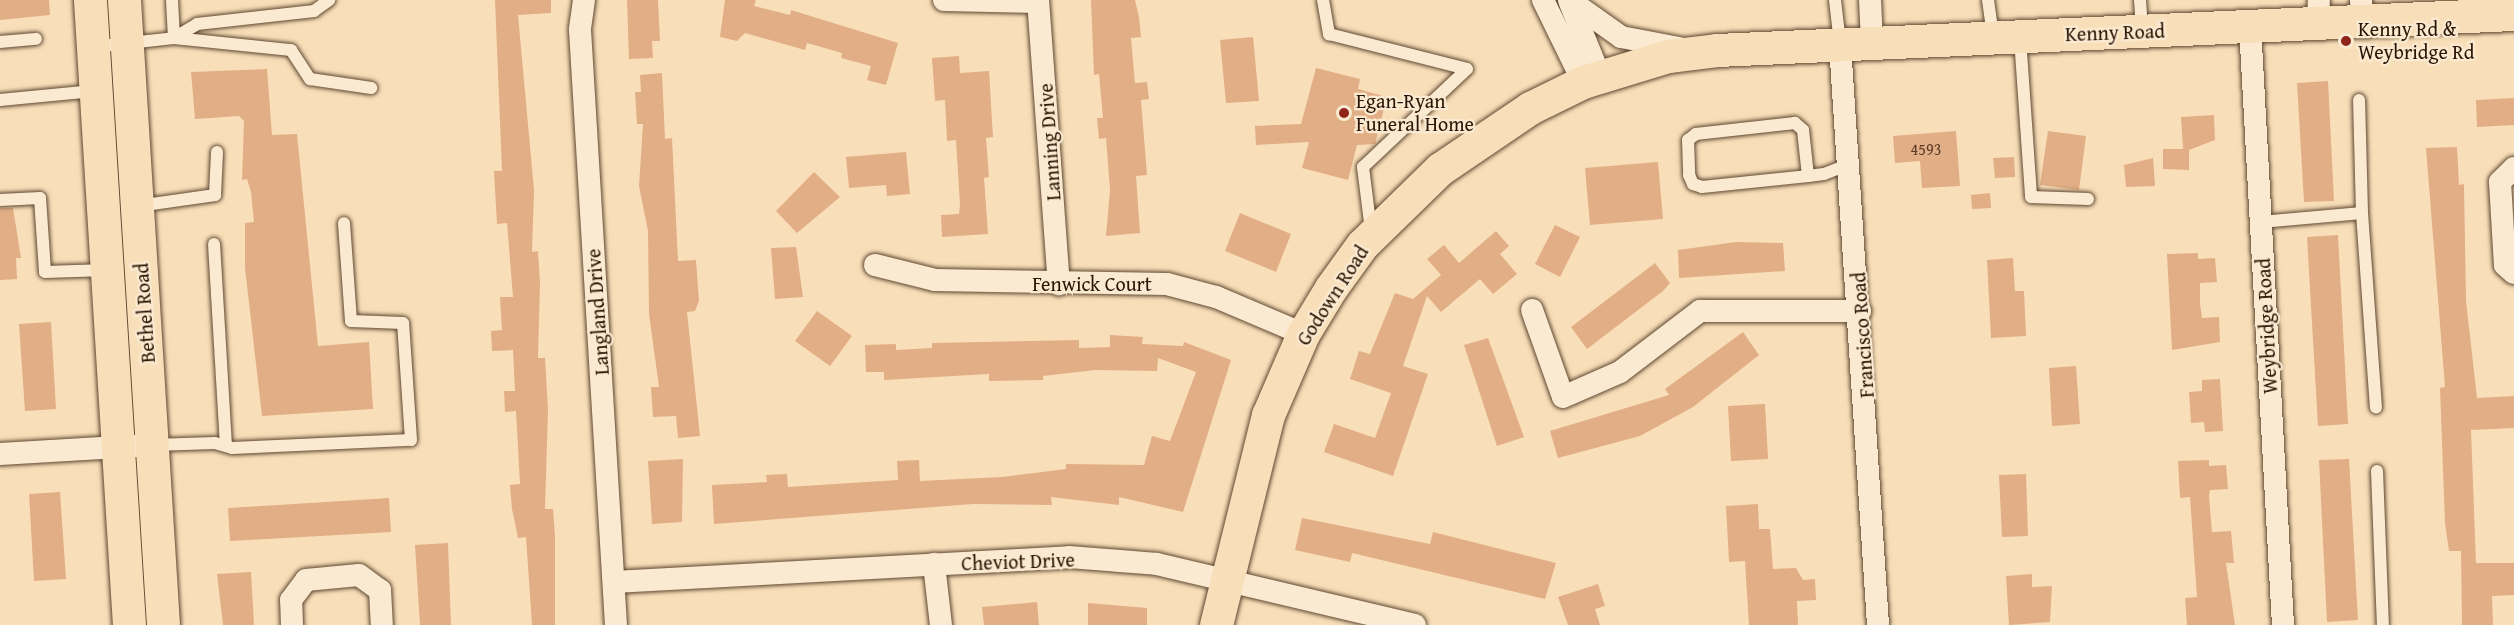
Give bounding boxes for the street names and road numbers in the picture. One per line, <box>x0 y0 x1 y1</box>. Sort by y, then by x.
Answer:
street label: Kenny Road <box>2065 18 2165 46</box>
street label: Lanning Drive <box>1033 82 1065 202</box>
street label: Godown Road <box>1291 241 1373 349</box>
street label: Langland Drive <box>581 248 613 376</box>
street label: Weybridge Road <box>2250 257 2282 395</box>
street label: Bethel Road <box>129 262 159 364</box>
street label: Fenwick Court <box>1032 271 1152 295</box>
street label: Francisco Road <box>1846 271 1878 399</box>
street label: Cheviot Drive <box>961 547 1075 575</box>

